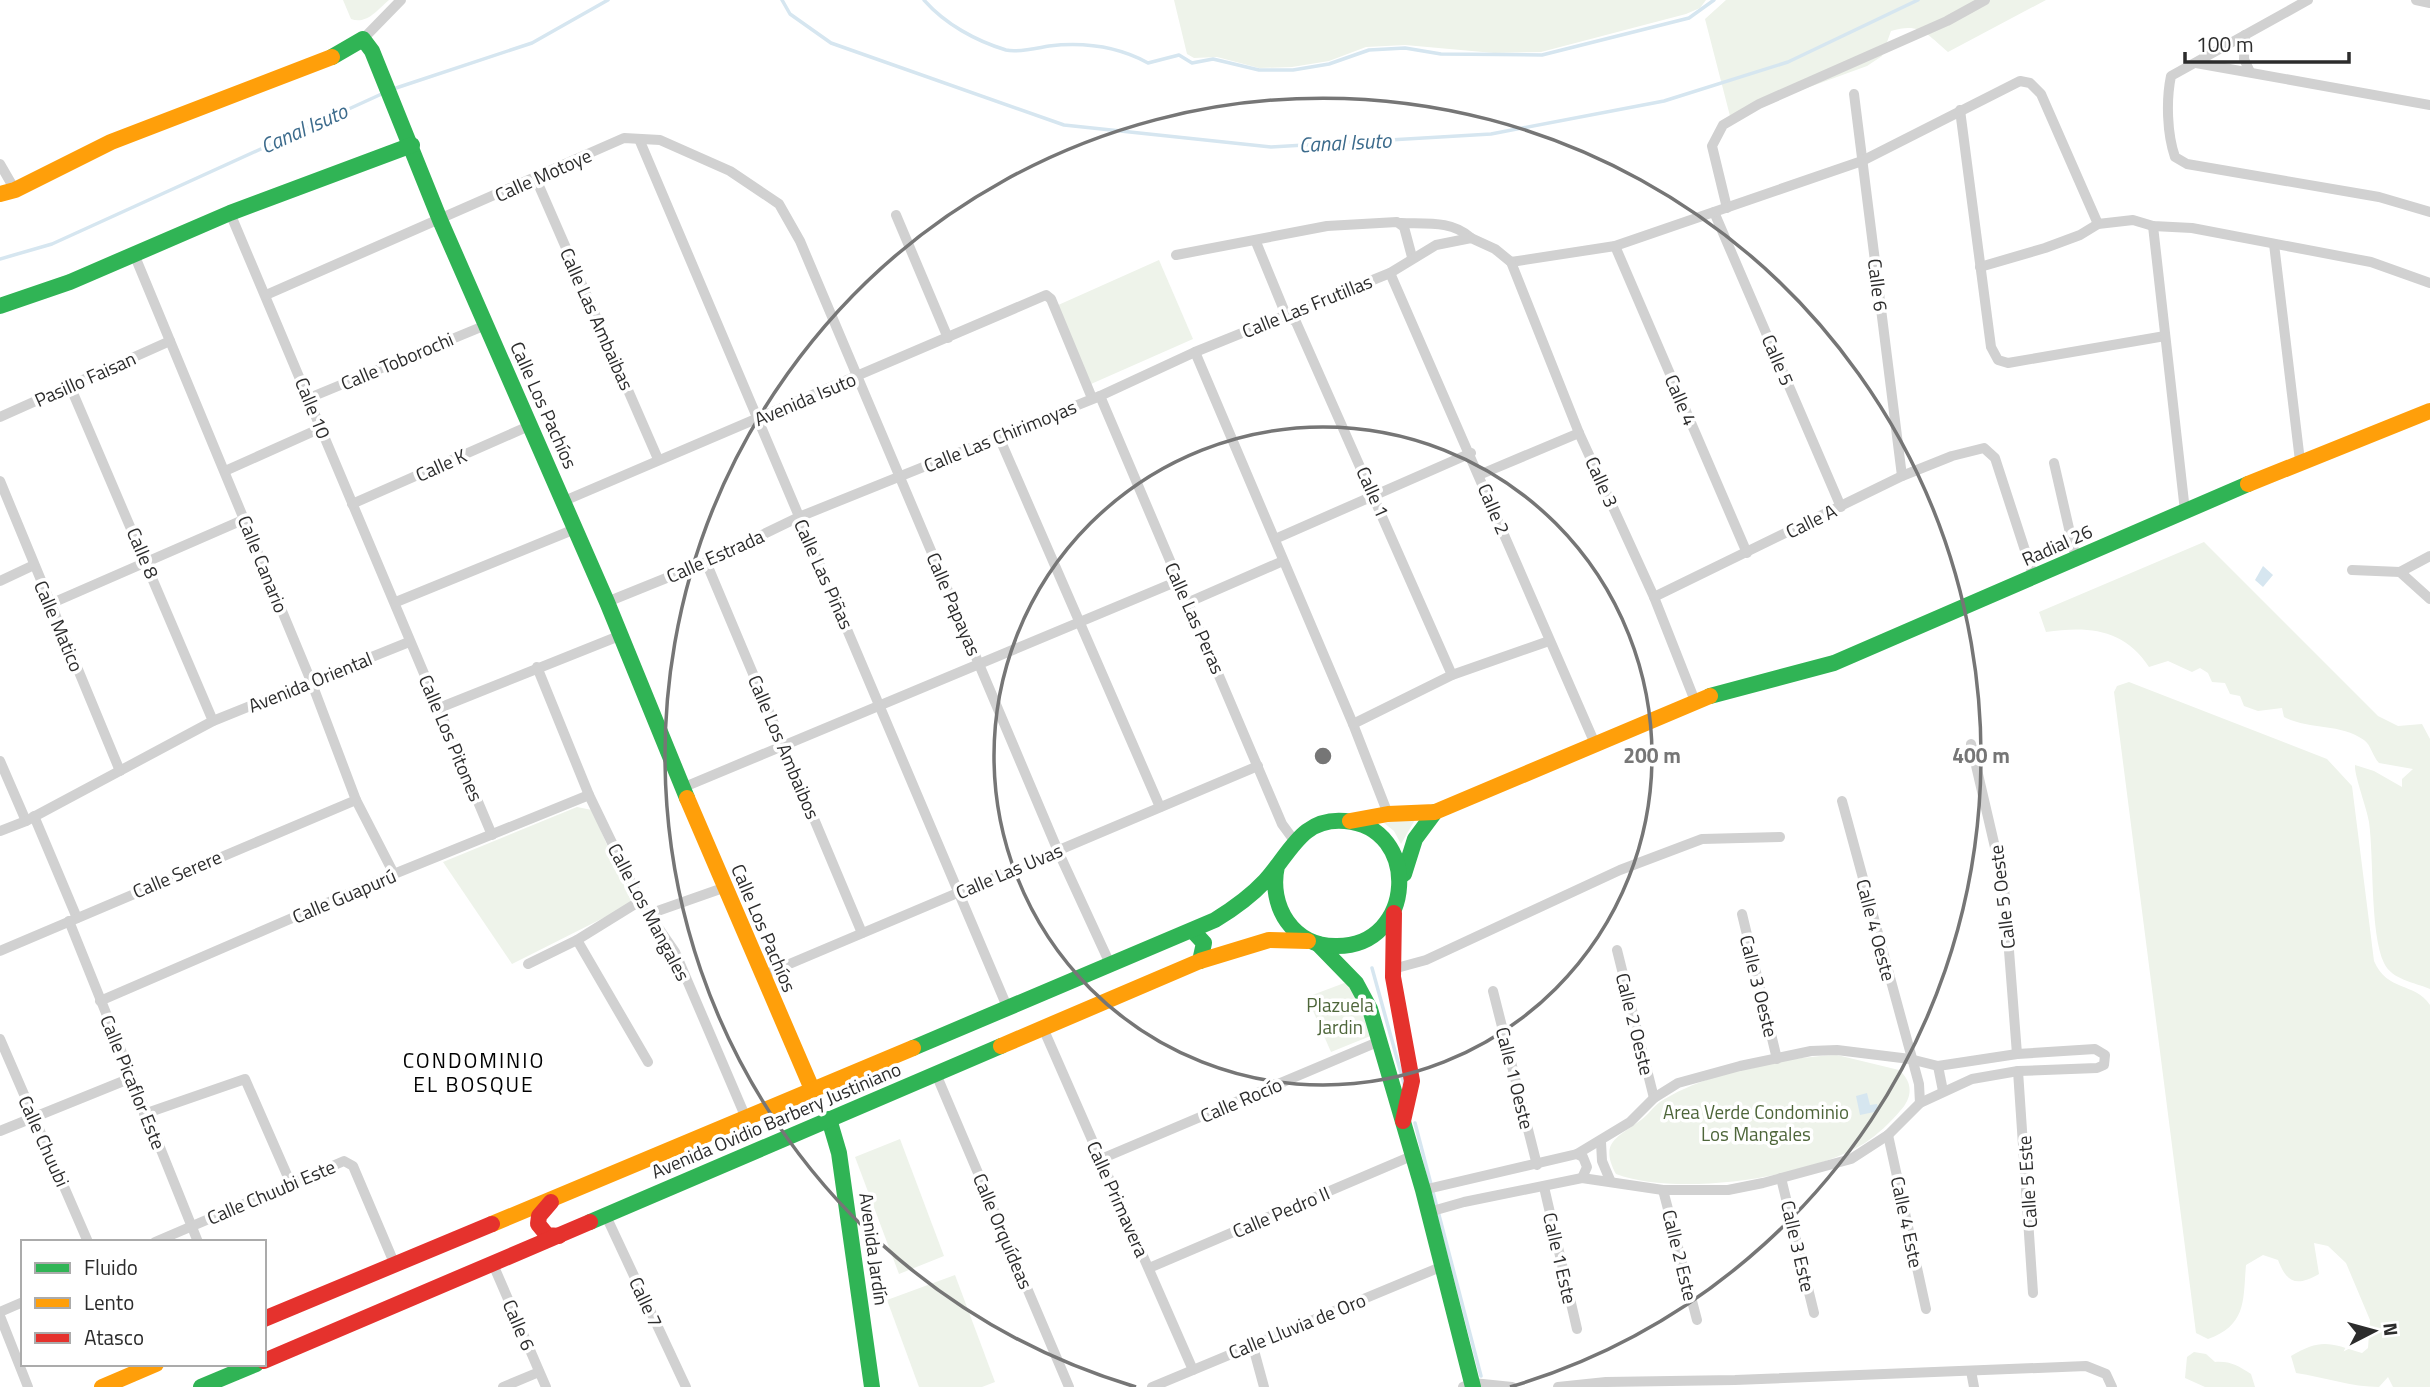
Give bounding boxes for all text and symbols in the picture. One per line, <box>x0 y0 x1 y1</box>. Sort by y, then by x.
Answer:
scale bar <box>2185 21 2350 65</box>
text: 100 m <box>2196 28 2253 60</box>
water label: Canal Isuto <box>255 94 353 161</box>
water label: Canal Isuto <box>1298 124 1393 160</box>
street label: Calle Motoye <box>490 140 596 209</box>
street label: Calle Las Ambaibas <box>553 243 642 395</box>
street label: Calle 6 <box>1861 257 1896 313</box>
street label: Calle Las Frutillas <box>1237 266 1376 345</box>
street label: Calle Toborochi <box>336 324 458 397</box>
street label: Calle 5 <box>1755 330 1802 390</box>
street label: Calle Los Pachíos <box>503 336 586 473</box>
street label: Pasillo Faisan <box>29 343 140 414</box>
street label: Avenida Isuto <box>749 364 860 433</box>
street label: Calle 4 <box>1658 370 1705 430</box>
street label: Calle 10 <box>288 373 339 443</box>
street label: Calle Las Chirimoyas <box>919 392 1081 479</box>
street label: Calle K <box>411 440 471 489</box>
street label: Calle 3 <box>1578 452 1626 512</box>
street label: Calle 1 <box>1349 462 1397 522</box>
street label: Calle 2 <box>1471 479 1518 539</box>
street label: Calle A <box>1780 496 1841 545</box>
street label: Calle Canario <box>231 511 296 617</box>
street label: Calle Las Piñas <box>787 514 862 634</box>
street label: Radial 26 <box>2017 516 2097 573</box>
street label: Calle Estrada <box>661 521 769 590</box>
street label: Calle 8 <box>120 523 167 583</box>
street label: Calle Papayas <box>920 548 989 660</box>
street label: Calle Las Peras <box>1158 557 1233 679</box>
street label: Calle Matico <box>27 576 92 676</box>
street label: Avenida Oriental <box>244 644 376 720</box>
street label: Calle Los Pitones <box>412 670 491 806</box>
street label: Calle Los Ambaibos <box>741 670 828 824</box>
text: 200 m <box>1623 739 1681 771</box>
text: 400 m <box>1952 739 2010 771</box>
centre of rings <box>1311 744 1335 768</box>
street label: Calle Las Uvas <box>951 835 1067 906</box>
street label: Calle Los Mangales <box>601 838 698 986</box>
street label: Calle Serere <box>128 842 226 905</box>
street label: Calle 5 Oeste <box>1981 843 2022 951</box>
street label: Calle Los Pachíos <box>724 859 805 997</box>
street label: Calle Guapurú <box>287 861 400 930</box>
street label: Calle 4 Oeste <box>1849 876 1904 984</box>
street label: Calle 3 Oeste <box>1733 932 1786 1040</box>
street label: Calle 2 Oeste <box>1609 970 1662 1078</box>
park label: Plazuela Jardin <box>1306 990 1374 1041</box>
street label: Calle Picaflor Este <box>93 1010 174 1153</box>
street label: Calle 1 Oeste <box>1489 1024 1542 1132</box>
district label: CONDOMINIO EL BOSQUE <box>403 1044 545 1100</box>
street label: Avenida Ovidio Barbery Justiniano <box>647 1054 905 1185</box>
street label: Calle Rocío <box>1195 1069 1286 1130</box>
street label: Calle Chuubi <box>11 1090 77 1191</box>
park label: Area Verde Condominio Los Mangales <box>1663 1097 1849 1148</box>
street label: Calle 5 Este <box>2009 1135 2044 1229</box>
street label: Calle Primavera <box>1080 1136 1157 1262</box>
street label: Calle Chuubi Este <box>202 1151 340 1232</box>
street label: Calle Orquídeas <box>966 1168 1041 1293</box>
street label: Calle 4 Este <box>1884 1173 1931 1270</box>
street label: Calle Pedro II <box>1228 1178 1334 1245</box>
street label: Avenida Jardín <box>852 1191 897 1307</box>
street label: Calle 3 Este <box>1774 1197 1823 1294</box>
street label: Calle 2 Este <box>1655 1206 1706 1303</box>
street label: Calle 1 Este <box>1536 1209 1585 1306</box>
legend <box>21 1240 266 1366</box>
text: Fluido <box>84 1251 138 1283</box>
street label: Calle 7 <box>622 1272 671 1332</box>
street label: Calle Lluvia de Oro <box>1224 1285 1370 1366</box>
text: Lento <box>84 1286 134 1318</box>
street label: Calle 6 <box>496 1295 543 1355</box>
north arrow <box>2339 1296 2409 1366</box>
text: Atasco <box>84 1321 144 1353</box>
text: N <box>2376 1321 2407 1337</box>

